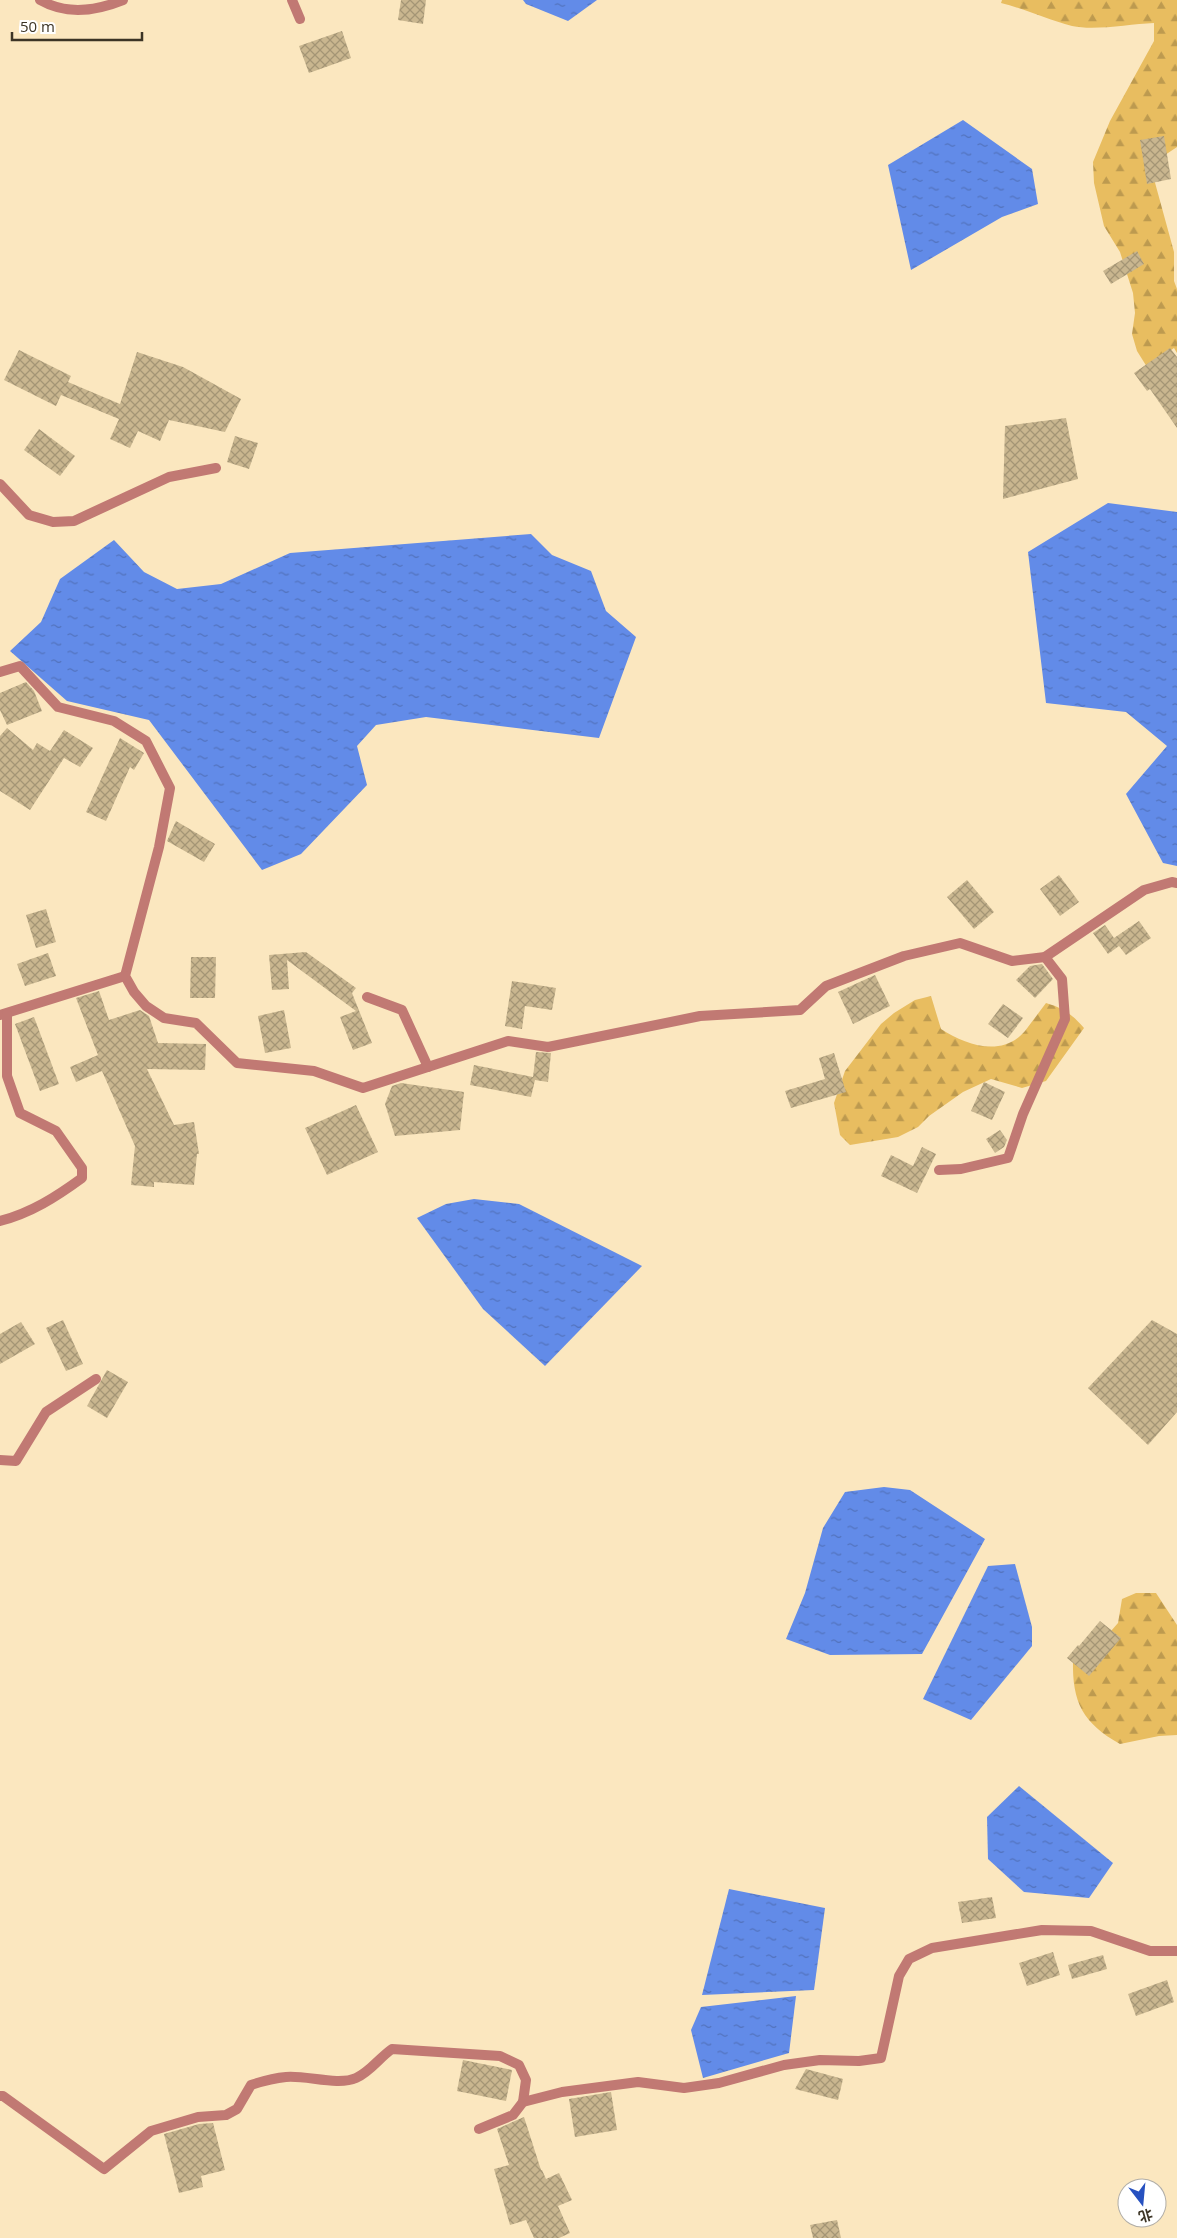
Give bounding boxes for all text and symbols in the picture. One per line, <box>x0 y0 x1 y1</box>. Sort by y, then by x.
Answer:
scale bar <box>12 10 142 42</box>
text: 50 m <box>20 16 55 36</box>
north arrow <box>1117 2178 1167 2228</box>
text: 北 <box>1136 2205 1155 2227</box>

